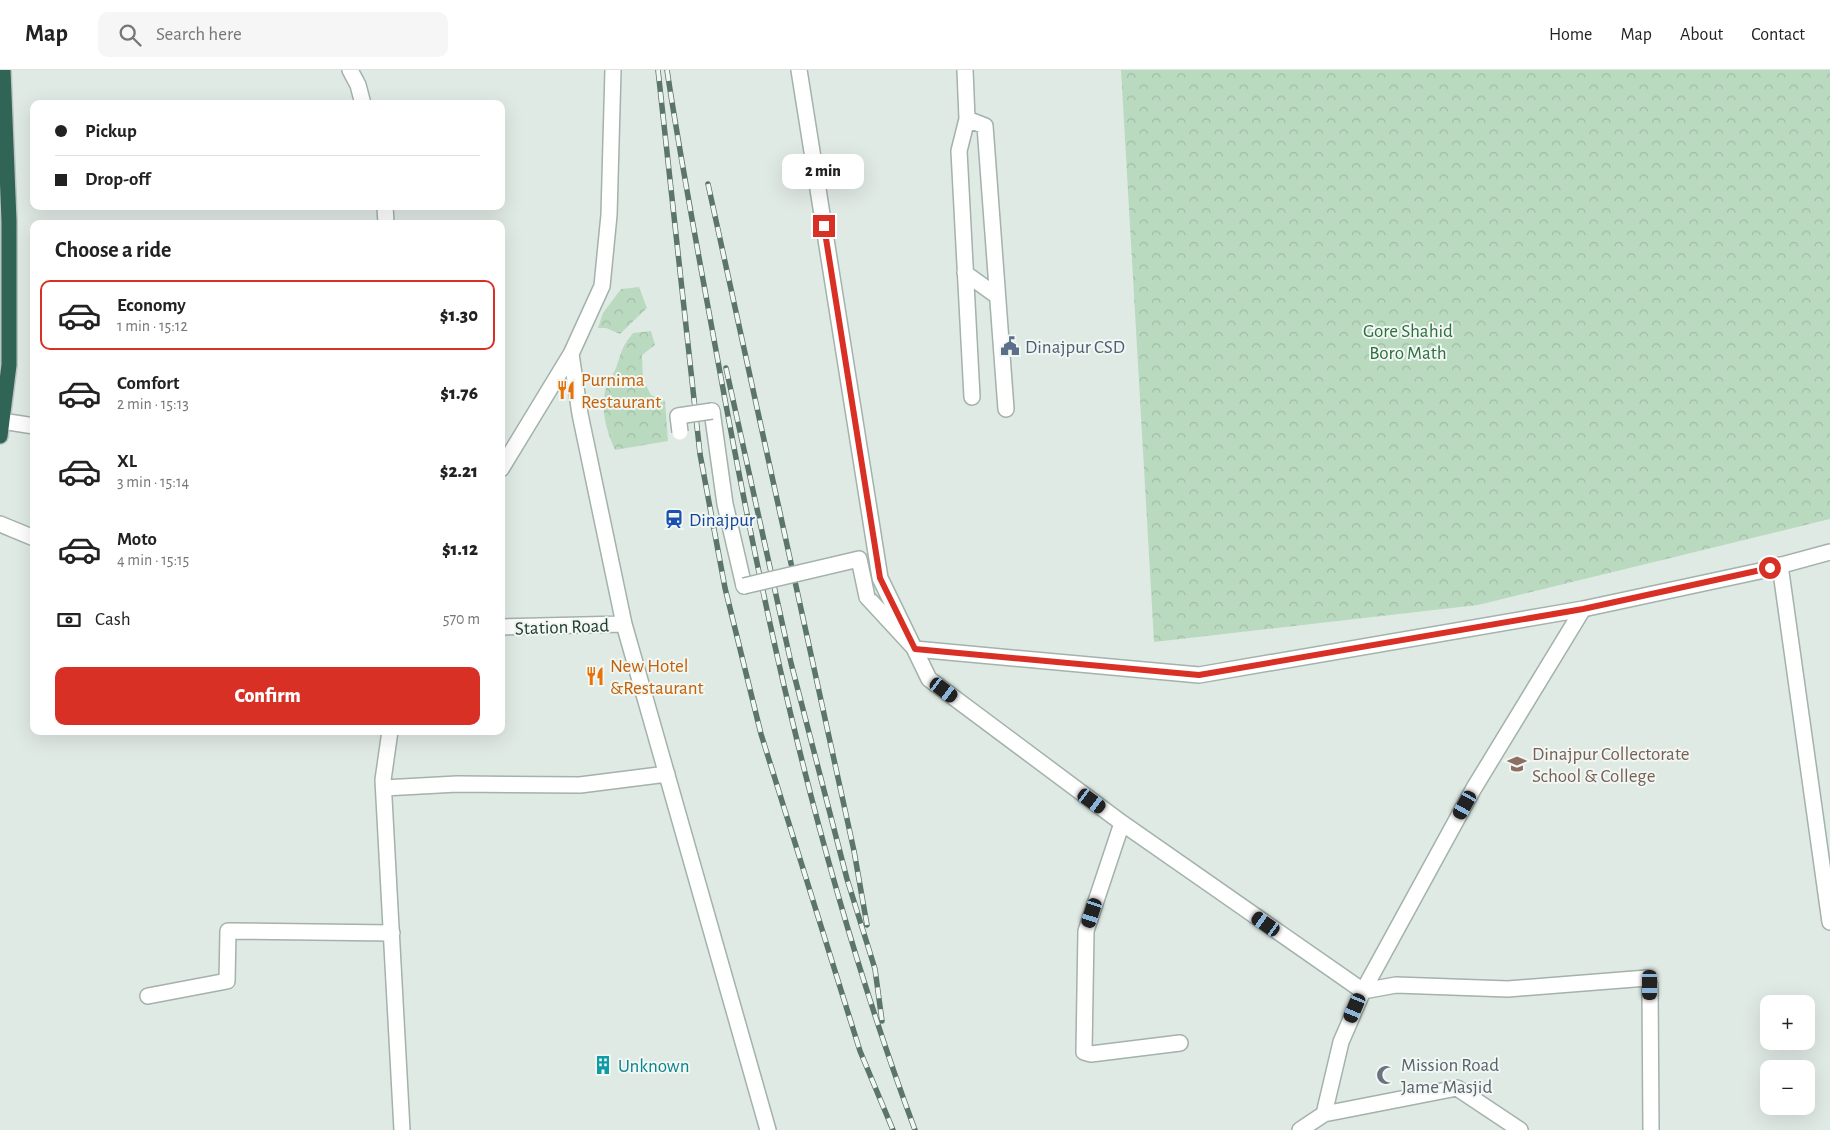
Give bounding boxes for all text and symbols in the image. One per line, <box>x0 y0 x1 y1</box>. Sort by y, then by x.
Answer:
search box <box>98 12 448 57</box>
icon: search <box>116 21 144 49</box>
text: Map <box>25 22 68 46</box>
text: Search here <box>156 25 242 44</box>
text: Home <box>1549 26 1592 44</box>
text: Map <box>1620 26 1652 44</box>
text: About <box>1680 26 1723 44</box>
text: Contact <box>1751 26 1805 44</box>
text: Pickup <box>85 122 137 141</box>
callout: 2 min <box>783 154 865 188</box>
text: 2 min <box>805 163 841 179</box>
text: Drop-off <box>85 170 150 189</box>
route end <box>813 215 835 237</box>
text: Choose a ride <box>55 239 171 261</box>
icon: car <box>57 293 102 338</box>
text: Economy <box>117 296 186 315</box>
text: $1.30 <box>440 306 478 325</box>
text: 1 min · 15:12 <box>117 318 188 334</box>
park label: Gore Shahid Boro Math <box>1363 322 1453 363</box>
public building icon: Dinajpur CSD <box>999 335 1021 357</box>
place label: Dinajpur CSD <box>1025 338 1125 357</box>
icon: car <box>57 371 102 416</box>
place label: Purnima Restaurant <box>581 371 661 412</box>
text: Comfort <box>117 374 179 393</box>
restaurant icon: Purnima Restaurant <box>555 379 577 401</box>
text: $1.76 <box>440 384 478 403</box>
text: 2 min · 15:13 <box>117 396 189 412</box>
icon: car <box>57 449 102 494</box>
text: XL <box>117 452 137 471</box>
text: $2.21 <box>440 462 478 481</box>
text: 3 min · 15:14 <box>117 474 189 490</box>
station icon: Dinajpur <box>663 508 685 530</box>
place label: Dinajpur <box>689 511 755 530</box>
icon: car <box>57 527 102 572</box>
text: Moto <box>117 530 157 549</box>
text: $1.12 <box>442 540 478 559</box>
text: 4 min · 15:15 <box>117 552 189 568</box>
route start <box>1759 557 1781 579</box>
icon: cash <box>55 606 83 634</box>
text: Cash <box>95 610 131 629</box>
text: 570 m <box>443 611 480 627</box>
street label: Station Road <box>515 616 610 639</box>
place label: New Hotel &Restaurant <box>610 657 704 698</box>
restaurant icon: New Hotel &Restaurant <box>584 665 606 687</box>
button: Confirm <box>55 667 480 725</box>
car <box>927 675 960 705</box>
place label: Dinajpur Collectorate School & College <box>1532 745 1689 786</box>
school or university icon: Dinajpur Collectorate School & College <box>1506 753 1528 775</box>
car <box>1075 786 1108 816</box>
car <box>1451 788 1478 822</box>
car <box>1080 896 1103 930</box>
car <box>1249 909 1282 939</box>
car <box>1642 970 1657 1000</box>
car <box>1342 991 1367 1025</box>
map controls <box>1760 995 1815 1115</box>
button: + <box>1760 995 1815 1050</box>
building icon: Unknown <box>592 1054 614 1076</box>
place label: Mission Road Jame Masjid <box>1401 1056 1499 1097</box>
place label: Unknown <box>618 1057 689 1076</box>
button: − <box>1760 1060 1815 1115</box>
mosque icon: Mission Road Jame Masjid <box>1375 1064 1397 1086</box>

